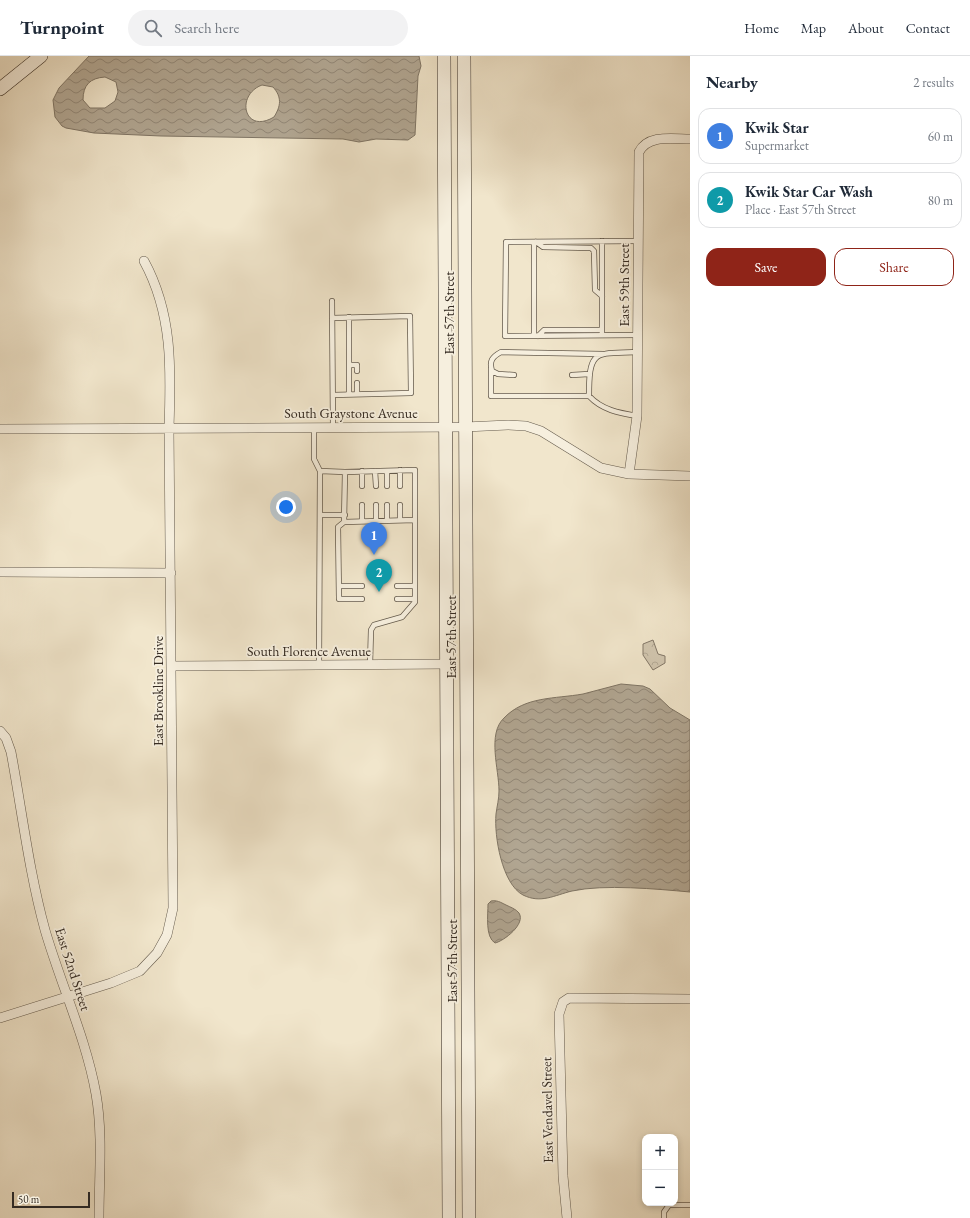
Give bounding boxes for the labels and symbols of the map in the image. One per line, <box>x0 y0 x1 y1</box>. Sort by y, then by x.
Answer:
street label: East 59th Street <box>615 243 633 327</box>
street label: East 57th Street <box>440 271 458 355</box>
street label: South Graystone Avenue <box>284 404 418 422</box>
your location <box>276 497 296 517</box>
pin: 1 <box>361 522 387 555</box>
pin: 2 <box>366 559 392 592</box>
street label: East 57th Street <box>442 595 460 679</box>
street label: East Brookline Drive <box>149 635 167 746</box>
street label: South Florence Avenue <box>247 642 372 660</box>
street label: East 57th Street <box>443 919 461 1003</box>
street label: East 52nd Street <box>51 925 95 1013</box>
street label: East Vendavel Street <box>537 1056 557 1163</box>
scale bar <box>12 1190 90 1209</box>

